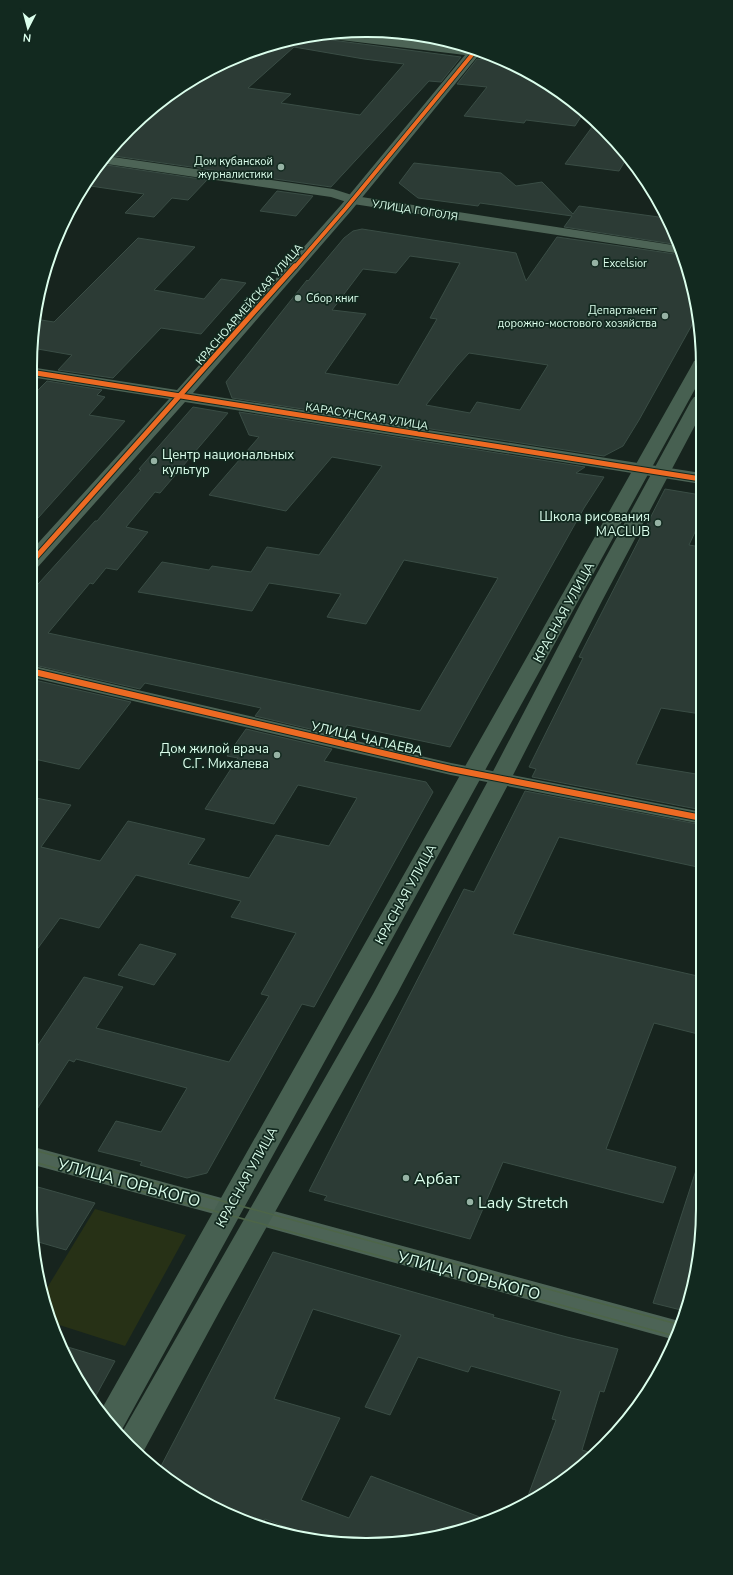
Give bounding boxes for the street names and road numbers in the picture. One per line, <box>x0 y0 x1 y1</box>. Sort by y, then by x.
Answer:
street label: УЛИЦА ГОГОЛЯ <box>370 196 459 225</box>
street label: КРАСНОАРМЕЙСКАЯ УЛИЦА <box>192 240 306 368</box>
street label: КАРАСУНСКАЯ УЛИЦА <box>304 399 429 434</box>
street label: КРАСНАЯ УЛИЦА <box>529 559 599 666</box>
street label: УЛИЦА ЧАПАЕВА <box>308 717 425 761</box>
street label: КРАСНАЯ УЛИЦА <box>371 841 441 948</box>
street label: КРАСНАЯ УЛИЦА <box>212 1124 282 1231</box>
street label: УЛИЦА ГОРЬКОГО <box>54 1153 203 1213</box>
street label: УЛИЦА ГОРЬКОГО <box>394 1246 543 1306</box>

